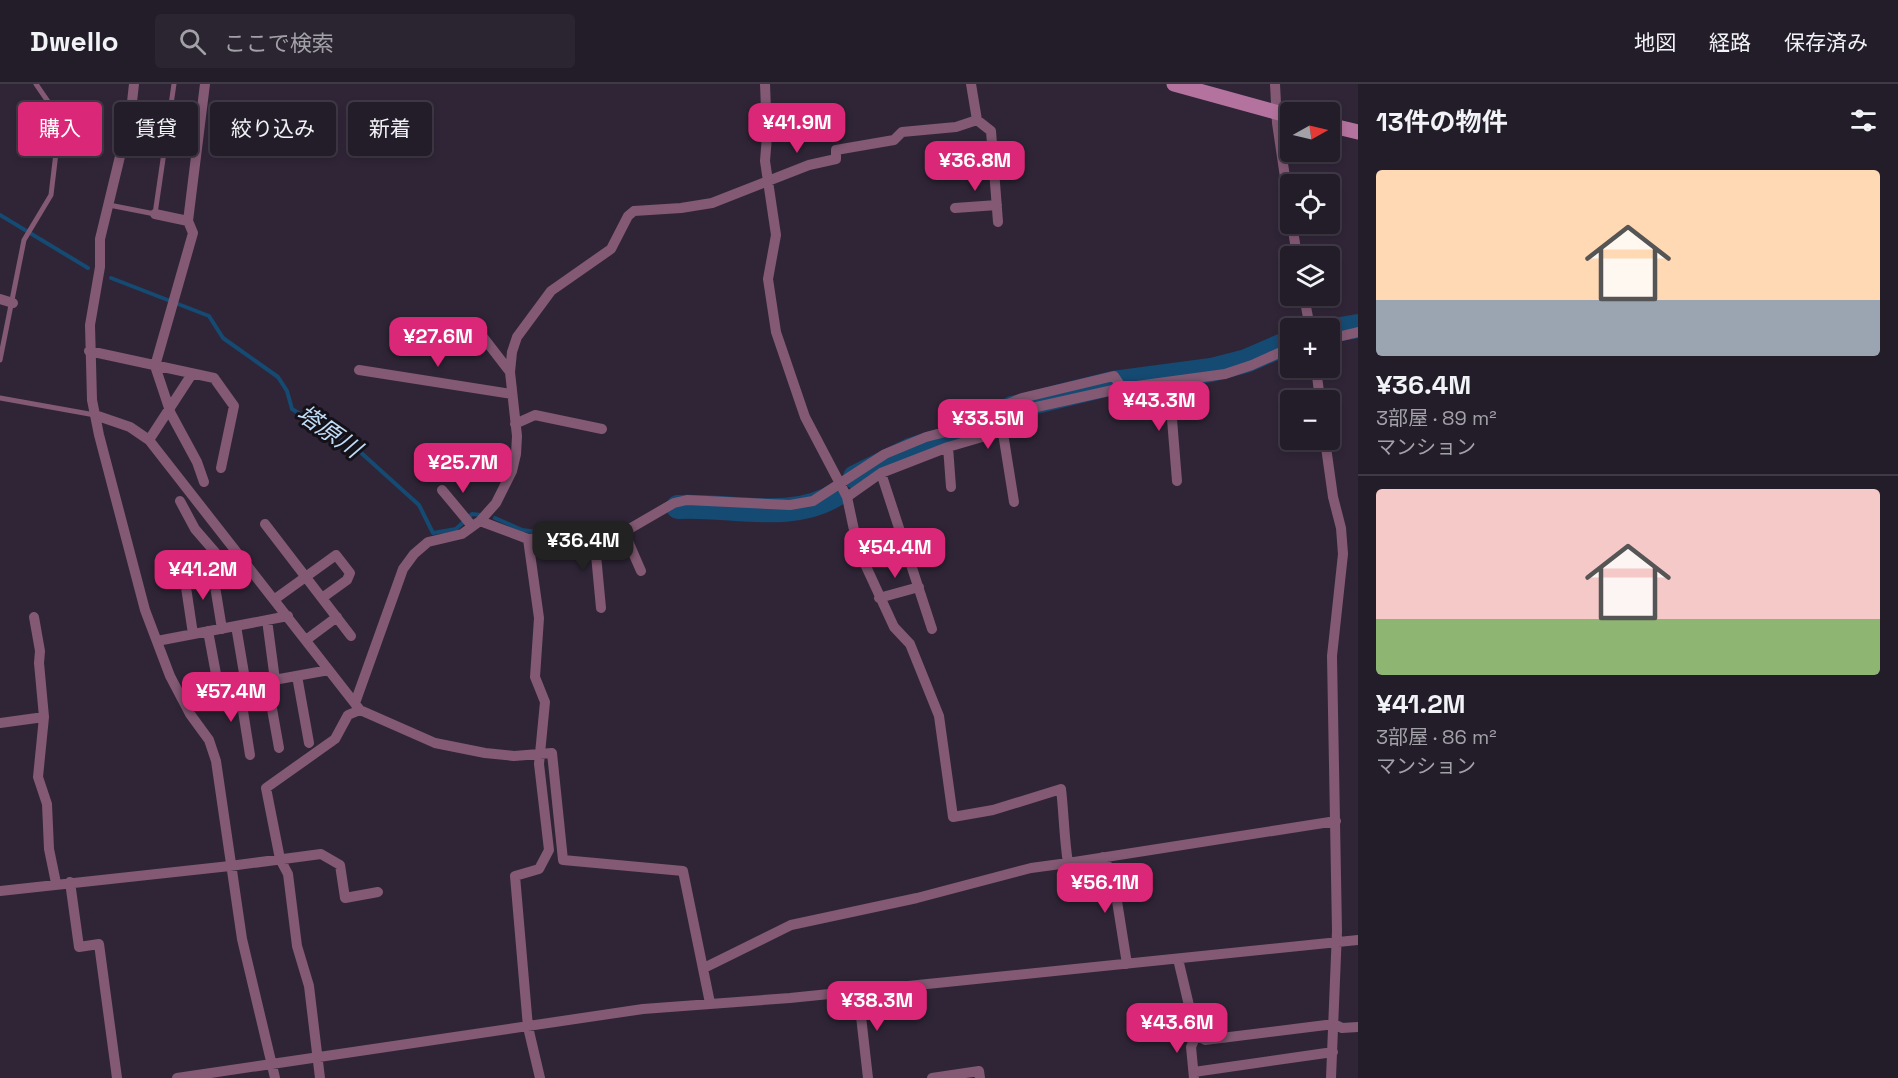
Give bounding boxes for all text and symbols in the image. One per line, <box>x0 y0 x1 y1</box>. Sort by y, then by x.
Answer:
search box <box>155 14 575 68</box>
text: Dwello <box>30 23 119 59</box>
icon: search <box>176 25 209 58</box>
text: ここで検索 <box>224 29 334 57</box>
text: 地図 <box>1634 29 1676 56</box>
text: 経路 <box>1709 29 1751 56</box>
text: 保存済み <box>1784 29 1868 56</box>
chip: 購入 <box>18 102 102 156</box>
chip: 賃貸 <box>114 102 198 156</box>
chip: 絞り込み <box>210 102 336 156</box>
chip: 新着 <box>348 102 432 156</box>
north arrow <box>1280 102 1340 162</box>
map controls <box>1280 102 1340 450</box>
pin: ¥41.9M <box>748 103 846 154</box>
icon: filters <box>1847 104 1880 137</box>
text: 13件の物件 <box>1376 105 1508 139</box>
text: ¥41.9M <box>762 109 832 135</box>
pin: ¥36.8M <box>926 141 1024 192</box>
text: ¥36.8M <box>939 147 1011 173</box>
button: locate <box>1280 174 1340 234</box>
icon: home <box>1574 209 1682 317</box>
button: layers <box>1280 246 1340 306</box>
pin: ¥27.6M <box>389 317 487 368</box>
button: + <box>1280 318 1340 378</box>
text: ¥27.6M <box>403 323 473 349</box>
text: ¥36.4M <box>1376 368 1471 402</box>
pin: ¥43.3M <box>1110 381 1208 432</box>
text: ¥43.3M <box>1122 387 1196 413</box>
button: − <box>1280 390 1340 450</box>
water label: 塔原川 <box>291 398 370 466</box>
pin: ¥33.5M <box>939 399 1037 450</box>
text: ¥33.5M <box>952 405 1024 431</box>
text: 3部屋 · 89 m² <box>1376 405 1496 431</box>
text: マンション <box>1376 434 1476 460</box>
pin: ¥25.7M <box>414 443 512 494</box>
text: ¥25.7M <box>428 449 498 475</box>
pin: ¥36.4M <box>534 521 632 572</box>
text: ¥36.4M <box>546 527 620 553</box>
pin: ¥54.4M <box>846 528 944 579</box>
icon: home <box>1574 528 1682 636</box>
text: ¥54.4M <box>858 534 932 560</box>
pin: ¥41.2M <box>154 550 252 601</box>
text: ¥41.2M <box>169 556 237 582</box>
pin: ¥57.4M <box>182 672 280 723</box>
text: ¥57.4M <box>196 678 266 704</box>
text: ¥41.2M <box>1376 687 1466 721</box>
text: 3部屋 · 86 m² <box>1376 724 1496 750</box>
text: マンション <box>1376 753 1476 779</box>
pin: ¥56.1M <box>1056 863 1154 914</box>
text: ¥56.1M <box>1071 869 1139 895</box>
pin: ¥38.3M <box>828 981 926 1032</box>
text: ¥38.3M <box>841 987 913 1013</box>
pin: ¥43.6M <box>1128 1003 1226 1054</box>
text: ¥43.6M <box>1140 1009 1214 1035</box>

